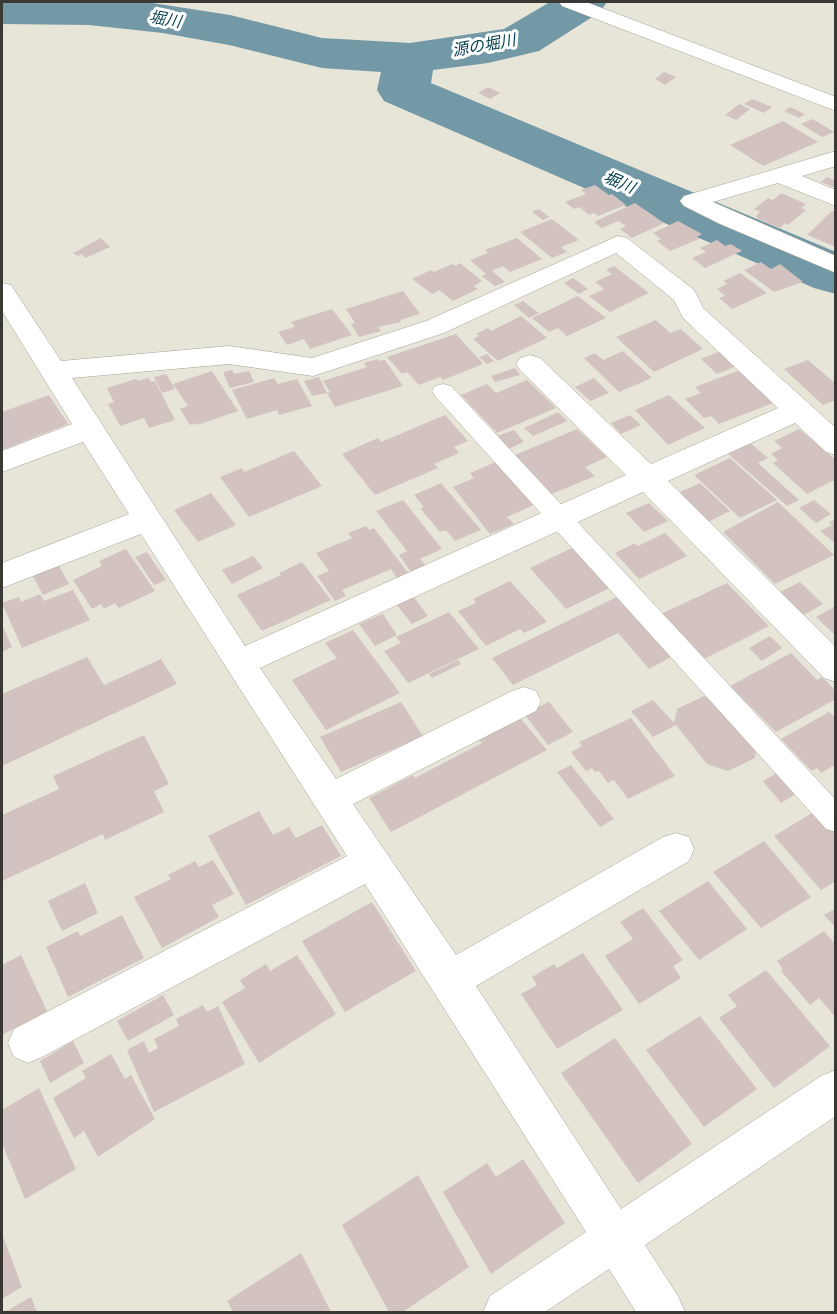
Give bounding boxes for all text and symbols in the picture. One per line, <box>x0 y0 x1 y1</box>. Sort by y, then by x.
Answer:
water label: 堀川 <box>148 8 182 32</box>
water label: 源の堀川 <box>451 31 517 61</box>
water label: 堀川 <box>601 168 637 198</box>

